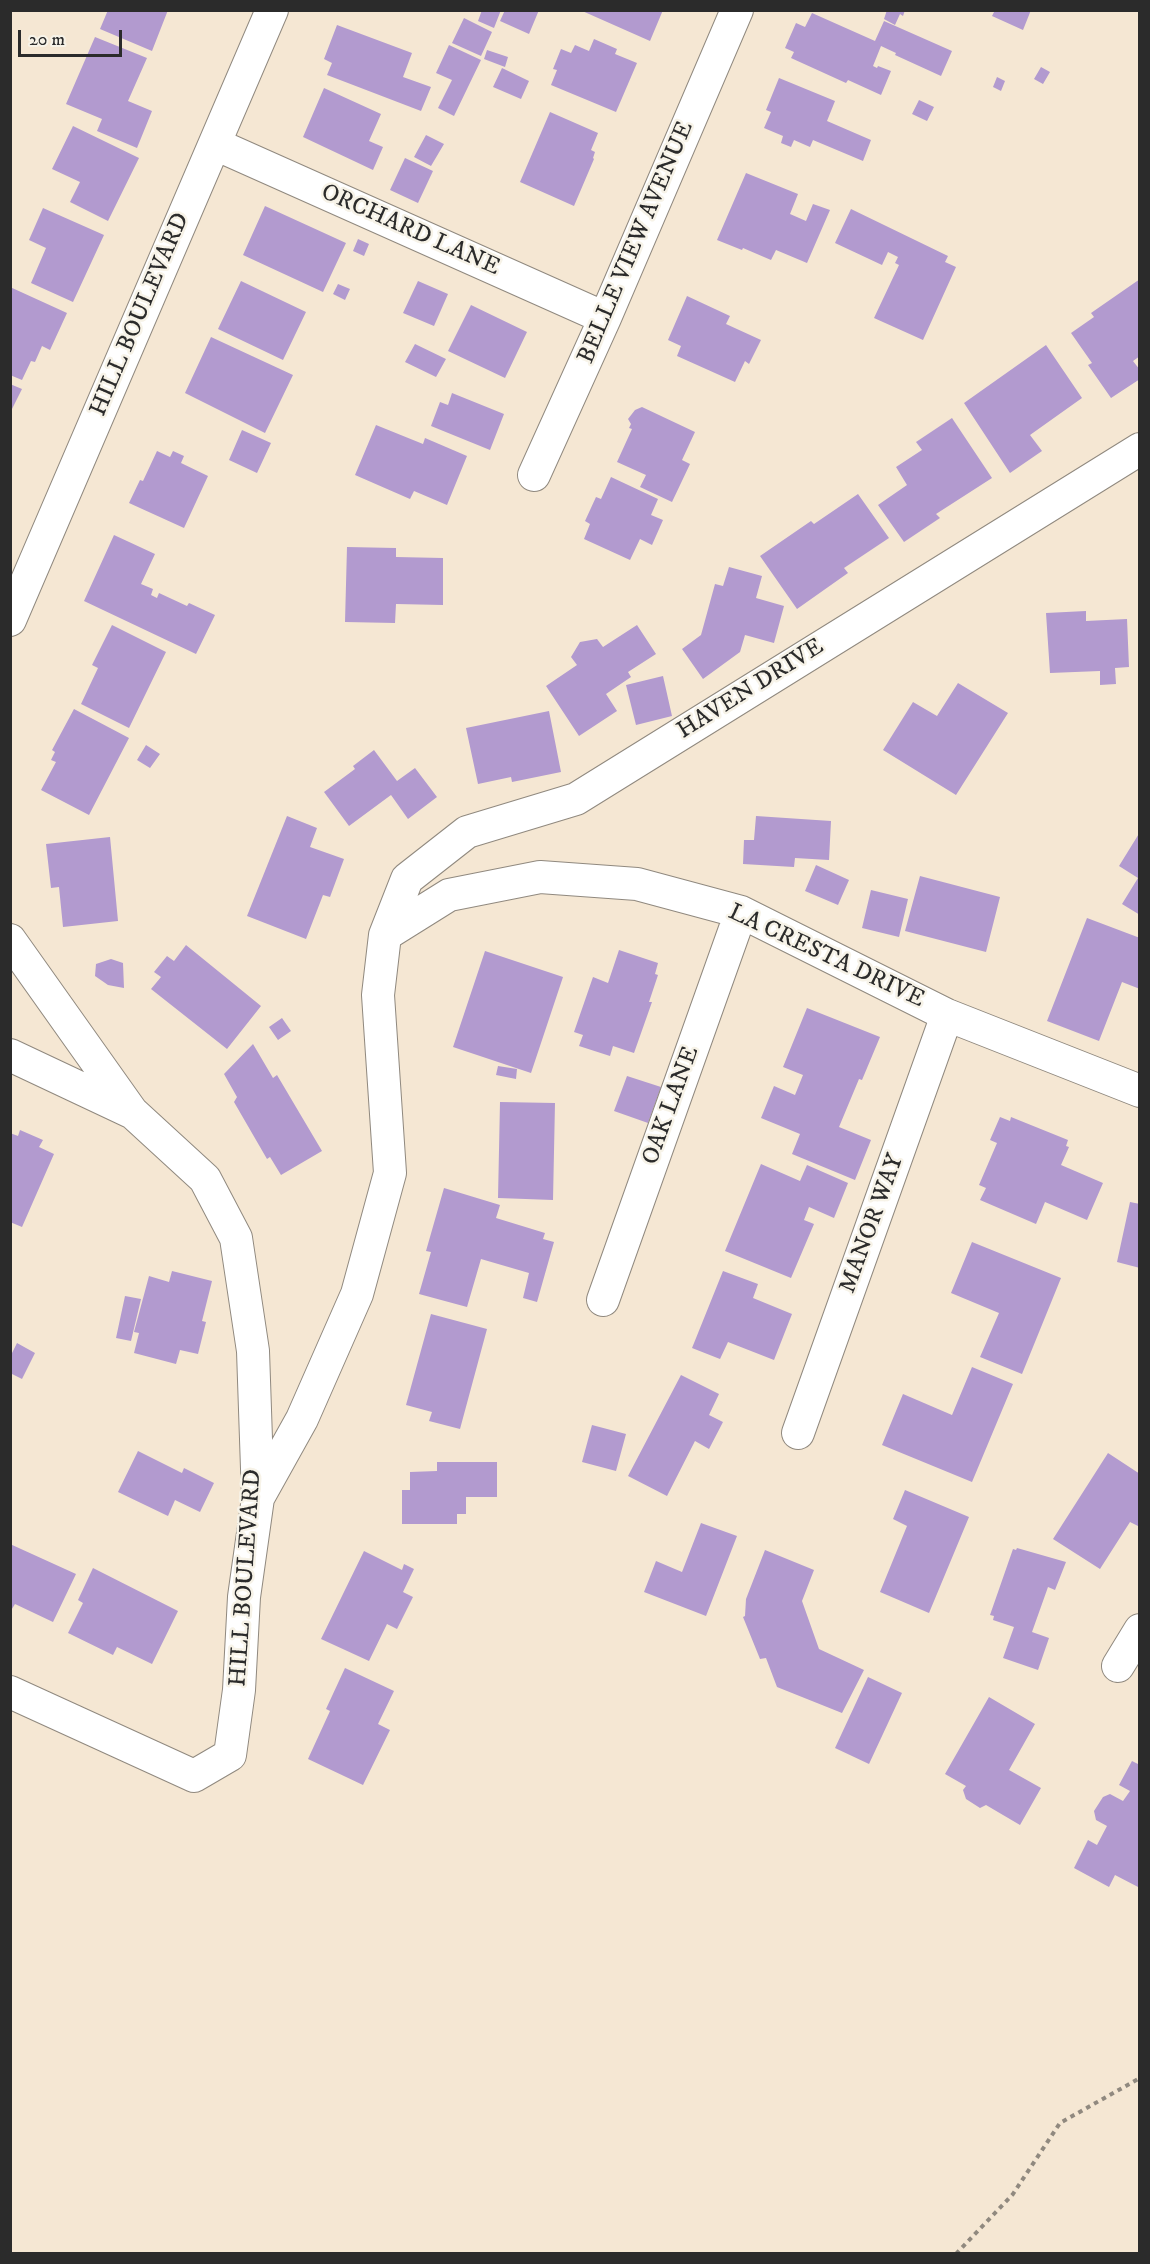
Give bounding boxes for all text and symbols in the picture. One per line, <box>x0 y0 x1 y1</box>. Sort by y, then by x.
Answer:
scale bar <box>21 18 124 56</box>
text: 20 m <box>29 29 65 51</box>
street label: BELLE VIEW AVENUE <box>573 118 701 368</box>
street label: ORCHARD LANE <box>316 179 504 283</box>
street label: HILL BOULEVARD <box>85 209 197 421</box>
street label: HAVEN DRIVE <box>672 633 830 747</box>
street label: LA CRESTA DRIVE <box>723 899 929 1015</box>
street label: OAK LANE <box>637 1043 707 1169</box>
street label: MANOR WAY <box>835 1151 911 1297</box>
street label: HILL BOULEVARD <box>225 1468 269 1688</box>

